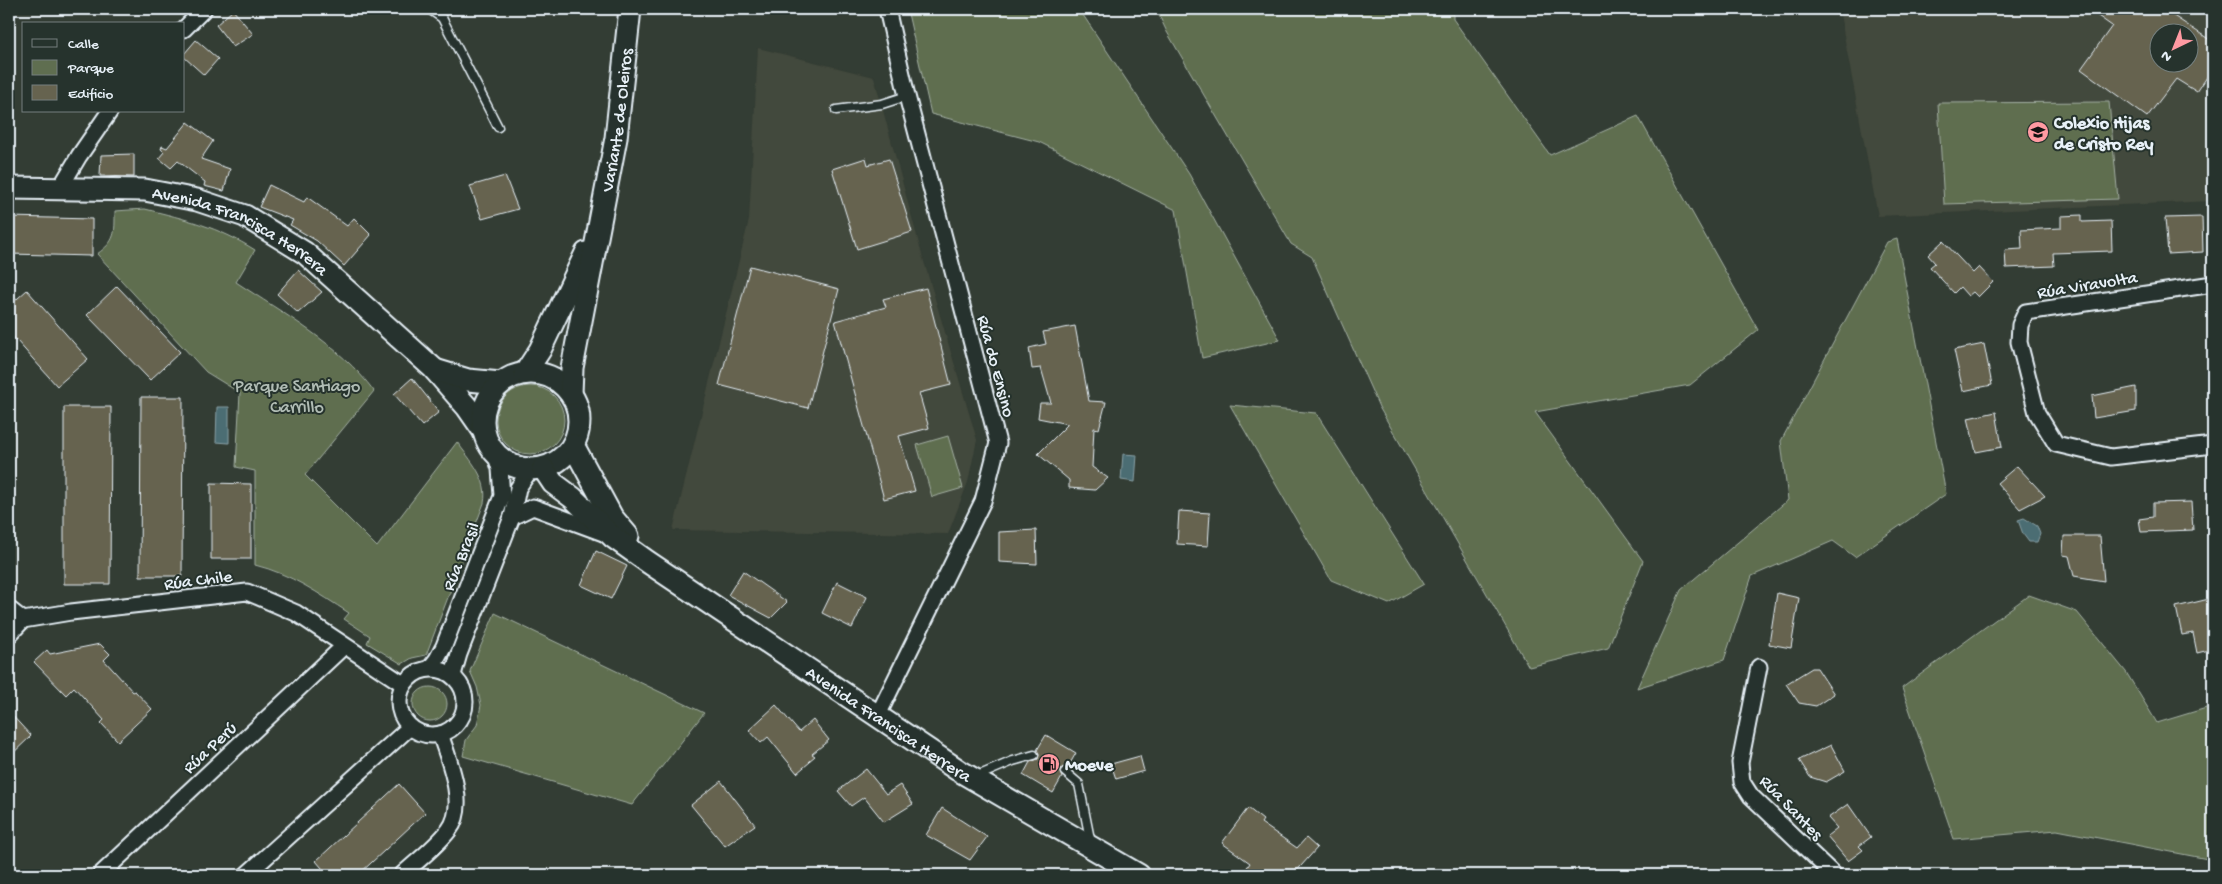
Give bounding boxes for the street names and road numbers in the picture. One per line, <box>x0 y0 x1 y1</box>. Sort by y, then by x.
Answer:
street label: Variante de Oleiros <box>598 46 639 195</box>
street label: Avenida Francisca Herrera <box>150 184 332 282</box>
street label: Rúa Viravolta <box>2036 268 2140 305</box>
street label: Rúa do Ensino <box>971 313 1018 420</box>
street label: Rúa Brasil <box>439 520 486 594</box>
street label: Rúa Chile <box>163 567 234 596</box>
street label: Avenida Francisca Herrera <box>801 663 975 789</box>
street label: Rúa Perú <box>179 718 242 779</box>
street label: Rúa Santes <box>1754 772 1827 847</box>

